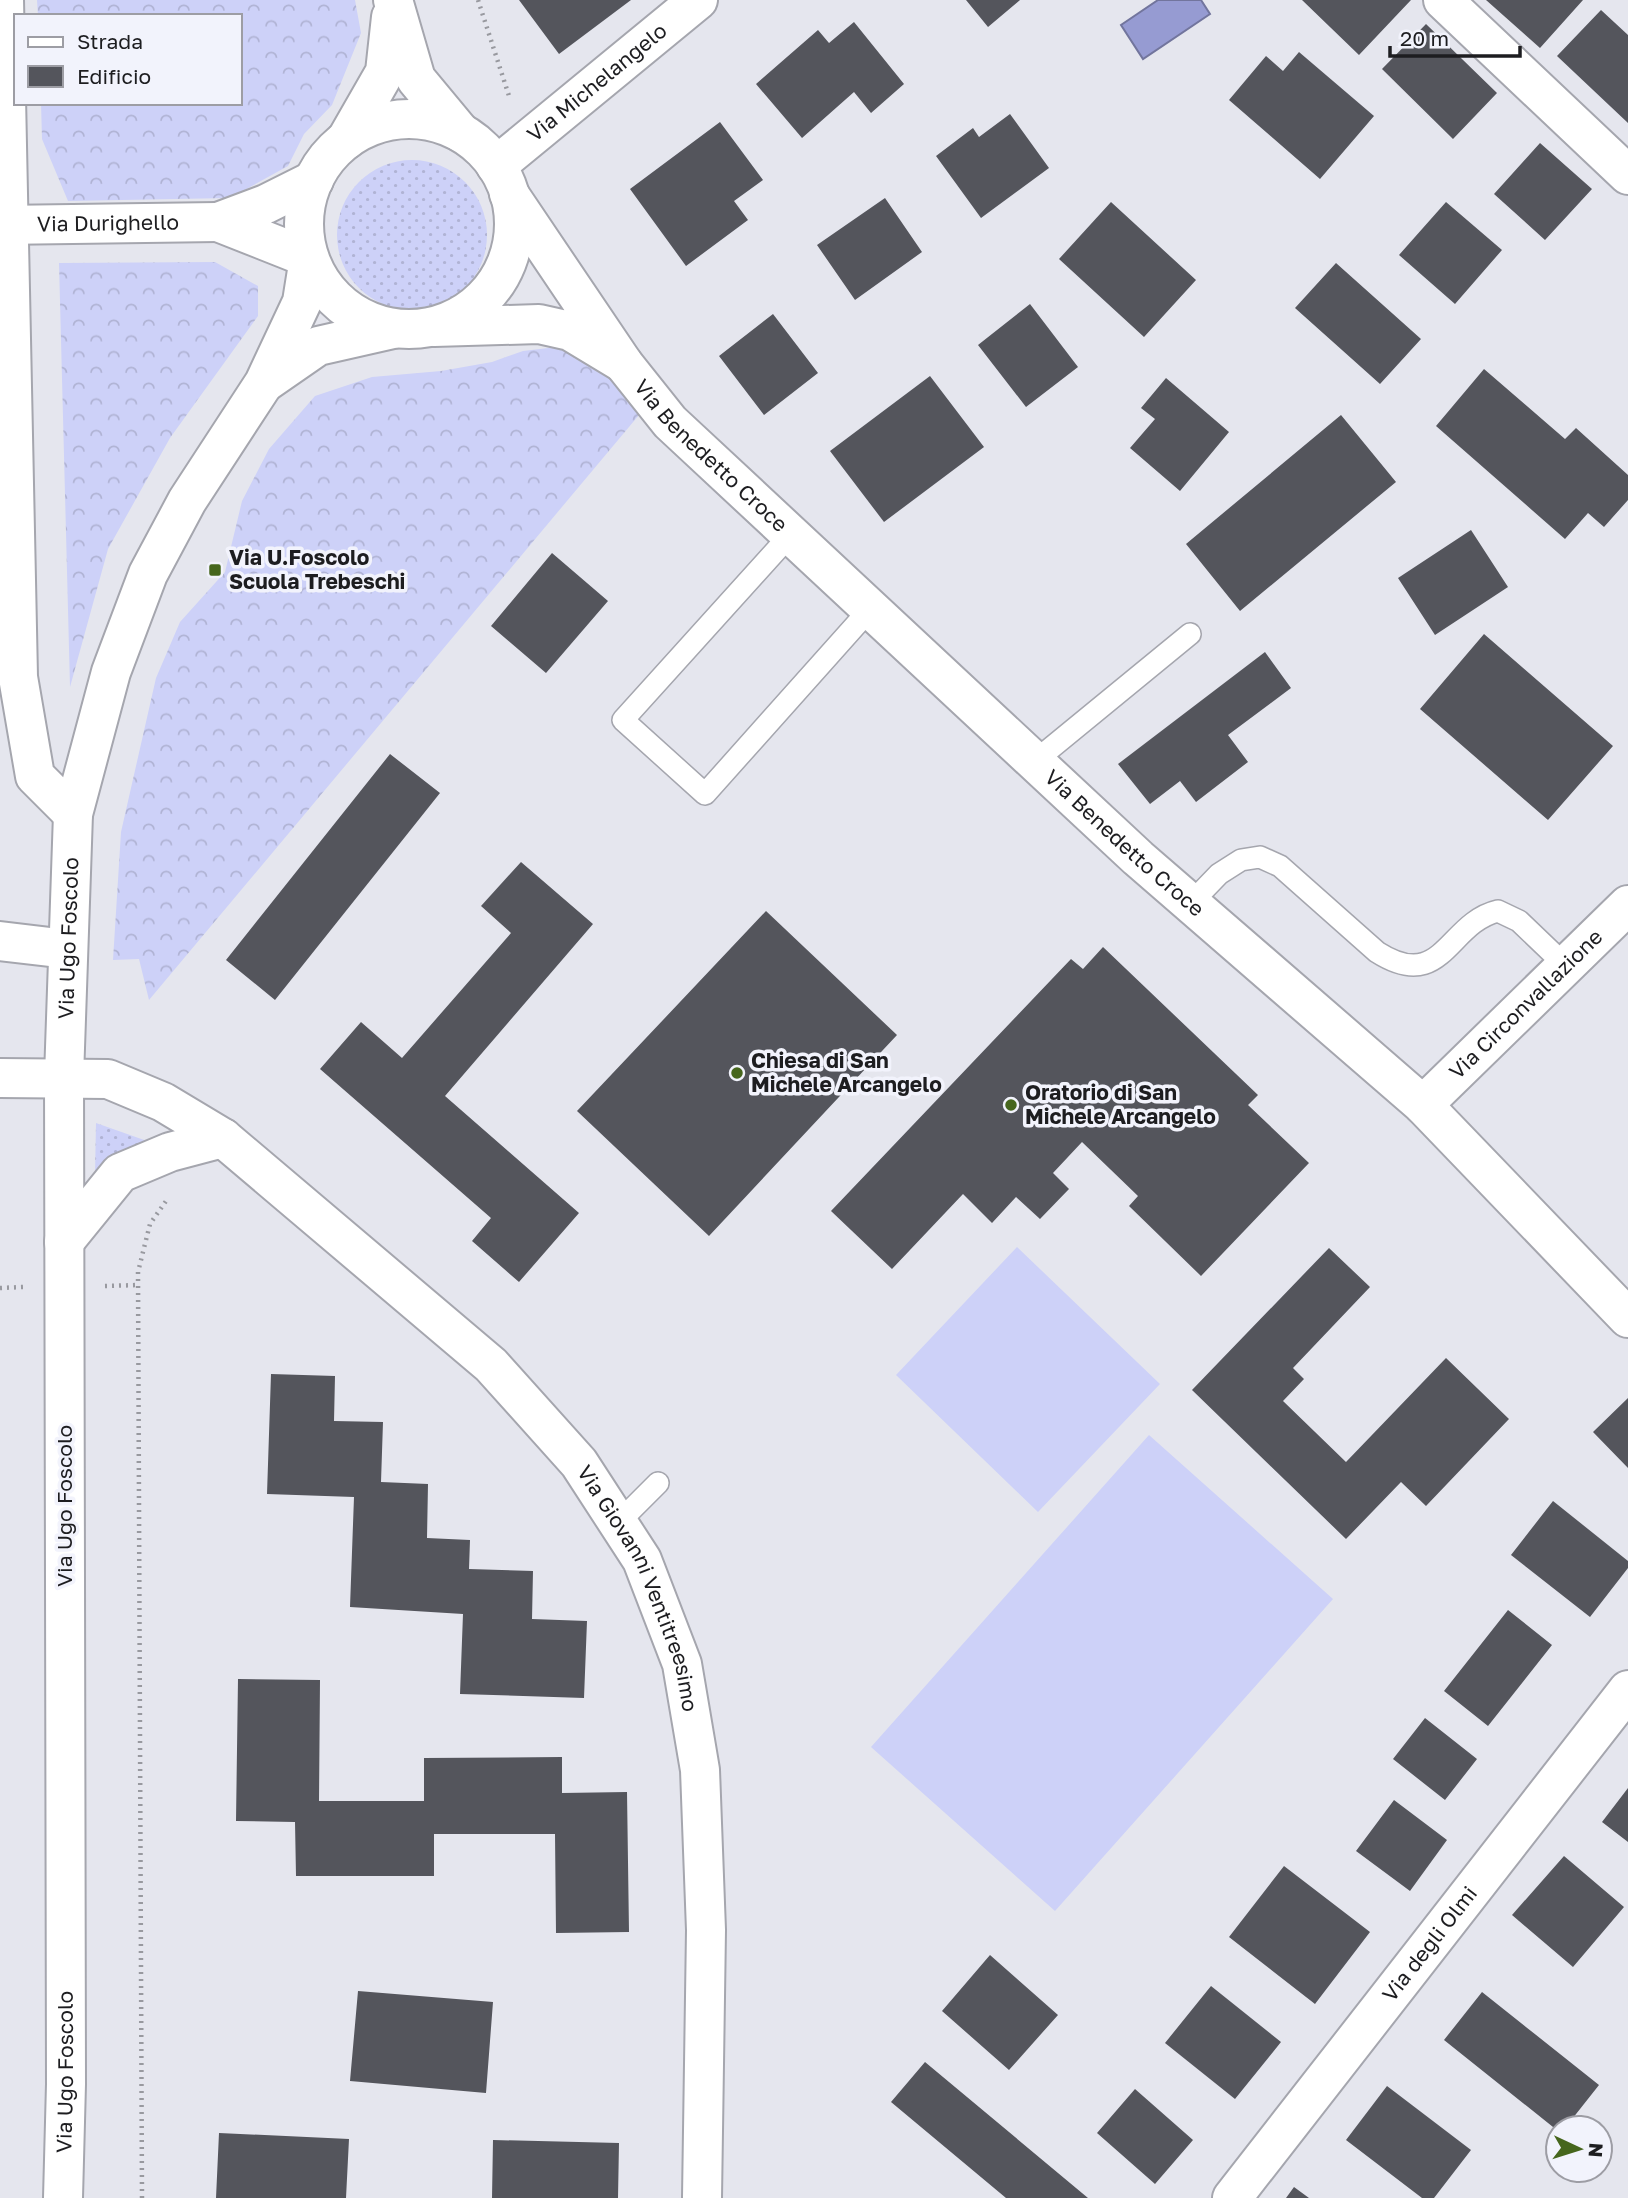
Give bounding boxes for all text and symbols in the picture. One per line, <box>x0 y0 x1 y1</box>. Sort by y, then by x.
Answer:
legend <box>14 14 242 105</box>
scale bar <box>1390 14 1520 58</box>
street label: Via Michelangelo <box>522 17 672 147</box>
text: 20 m <box>1400 25 1449 51</box>
text: Strada <box>77 28 143 54</box>
text: Edificio <box>77 63 151 89</box>
street label: Via Durighello <box>37 209 179 236</box>
street label: Via Benedetto Croce <box>629 374 793 537</box>
place label: Via U.Foscolo Scuola Trebeschi <box>229 544 405 594</box>
marker: Via U.Foscolo Scuola Trebeschi <box>207 562 223 578</box>
street label: Via Benedetto Croce <box>1040 764 1210 921</box>
street label: Via Ugo Foscolo <box>52 857 84 1020</box>
street label: Via Circonvallazione <box>1443 923 1607 1084</box>
place label: Chiesa di San Michele Arcangelo <box>751 1047 942 1097</box>
marker: Chiesa di San Michele Arcangelo <box>729 1065 745 1081</box>
place label: Oratorio di San Michele Arcangelo <box>1025 1079 1216 1129</box>
marker: Oratorio di San Michele Arcangelo <box>1003 1097 1019 1113</box>
street label: Via Ugo Foscolo <box>51 1425 77 1587</box>
street label: Via Giovanni Ventitreesimo <box>572 1460 704 1714</box>
street label: Via degli Olmi <box>1376 1881 1482 2006</box>
street label: Via Ugo Foscolo <box>50 1991 78 2153</box>
north arrow <box>1544 2114 1614 2184</box>
text: N <box>1584 2142 1608 2158</box>

